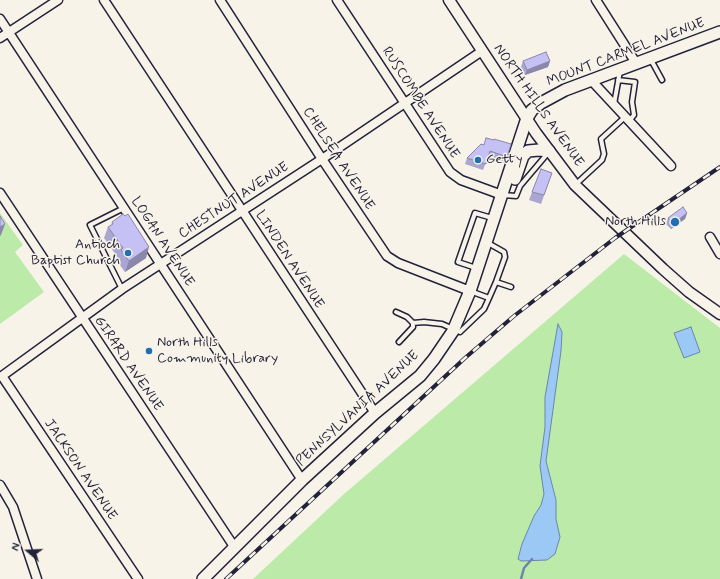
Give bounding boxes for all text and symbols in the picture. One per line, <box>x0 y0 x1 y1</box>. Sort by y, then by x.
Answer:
street label: MOUNT CARMEL AVENUE <box>545 15 707 91</box>
street label: NORTH HILLS AVENUE <box>489 41 587 171</box>
street label: RUSCOMBE AVENUE <box>378 44 462 162</box>
street label: CHELSEA AVENUE <box>298 104 378 214</box>
place label: Getty <box>486 152 523 168</box>
marker: Getty <box>473 155 483 165</box>
street label: CHESTNUT AVENUE <box>176 159 292 243</box>
street label: LOGAN AVENUE <box>127 194 197 290</box>
street label: LINDEN AVENUE <box>251 208 327 312</box>
place label: North Hills <box>605 214 666 230</box>
marker: North Hills <box>669 216 681 228</box>
place label: Antioch Baptist Church <box>31 237 120 270</box>
marker: Antioch Baptist Church <box>123 248 133 258</box>
street label: GIRARD AVENUE <box>90 313 166 415</box>
place label: North Hills Community Library <box>157 335 278 368</box>
marker: North Hills Community Library <box>144 346 154 356</box>
street label: PENNSYLVANIA AVENUE <box>293 348 423 470</box>
street label: JACKSON AVENUE <box>40 416 120 524</box>
north arrow <box>8 531 48 571</box>
text: N <box>9 541 24 553</box>

